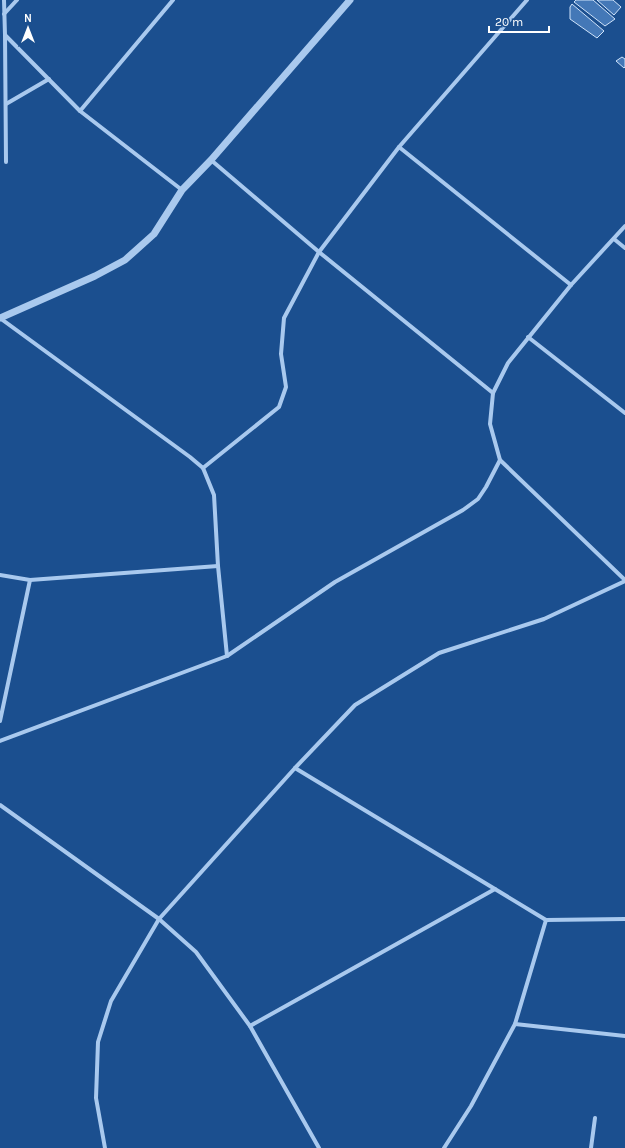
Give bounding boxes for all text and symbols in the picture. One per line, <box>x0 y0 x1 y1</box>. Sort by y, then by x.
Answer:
north arrow <box>8 8 48 48</box>
scale bar <box>489 8 549 34</box>
text: N <box>24 12 32 25</box>
text: 20 m <box>495 15 523 29</box>

